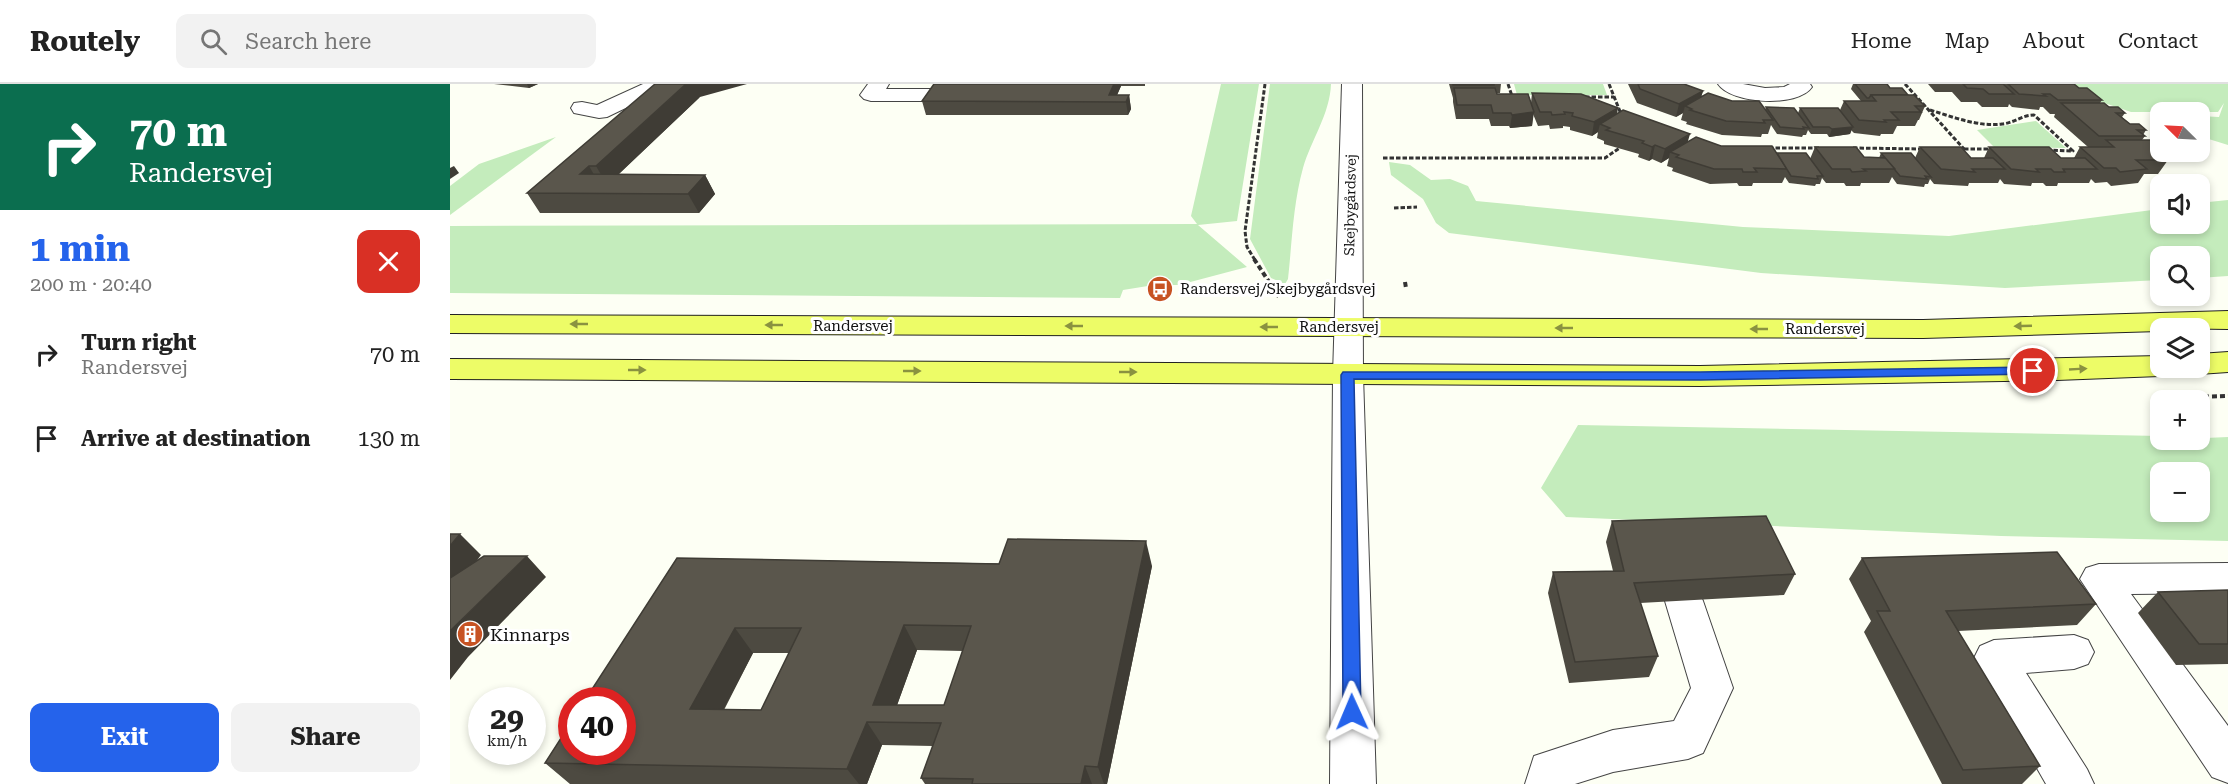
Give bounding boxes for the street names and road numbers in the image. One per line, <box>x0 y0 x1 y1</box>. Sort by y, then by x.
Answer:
street label: Skejbygårdsvej <box>1341 154 1359 256</box>
street label: Randersvej <box>813 317 893 335</box>
street label: Randersvej <box>1299 318 1379 336</box>
street label: Randersvej <box>1785 320 1865 338</box>

